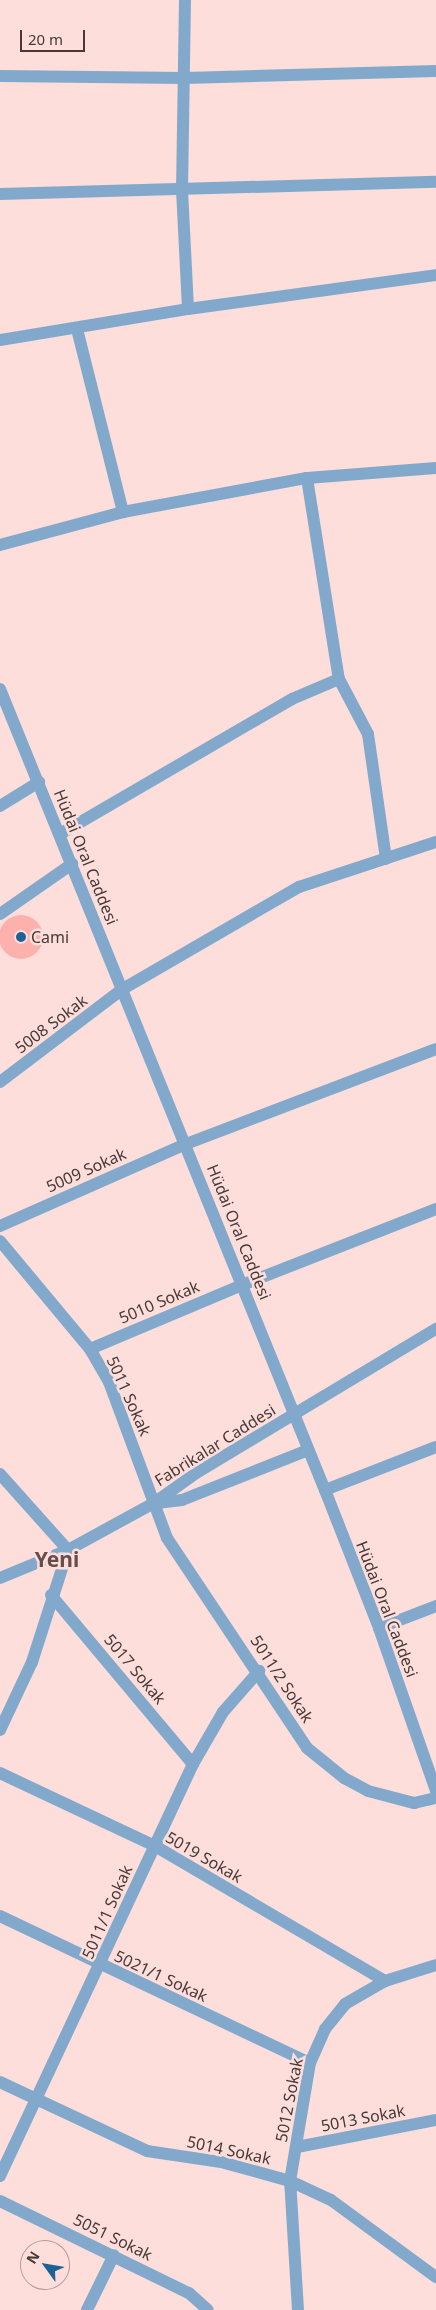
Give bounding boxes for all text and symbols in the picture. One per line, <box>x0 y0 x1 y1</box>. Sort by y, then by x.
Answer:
scale bar <box>22 20 88 52</box>
text: 20 m <box>28 29 63 49</box>
street label: Hüdai Oral Caddesi <box>50 786 122 928</box>
place label: Cami <box>31 927 69 947</box>
marker: Cami <box>15 931 27 943</box>
street label: 5008 Sokak <box>11 991 91 1057</box>
street label: 5009 Sokak <box>43 1144 129 1196</box>
street label: Hüdai Oral Caddesi <box>203 1161 275 1303</box>
street label: 5010 Sokak <box>116 1276 202 1328</box>
street label: 5011 Sokak <box>103 1353 155 1439</box>
street label: Fabrikalar Caddesi <box>151 1400 279 1490</box>
street label: Hüdai Oral Caddesi <box>352 1538 422 1680</box>
district label: Yeni <box>35 1546 79 1572</box>
street label: 5017 Sokak <box>100 1630 170 1708</box>
street label: 5011/2 Sokak <box>247 1632 317 1726</box>
street label: 5019 Sokak <box>162 1827 246 1887</box>
street label: 5011/1 Sokak <box>78 1862 136 1962</box>
street label: 5021/1 Sokak <box>111 1946 211 2006</box>
street label: 5012 Sokak <box>271 2056 307 2144</box>
street label: 5013 Sokak <box>319 2100 407 2136</box>
street label: 5014 Sokak <box>185 2132 273 2168</box>
street label: 5051 Sokak <box>70 2210 156 2264</box>
north arrow <box>20 2240 70 2290</box>
text: N <box>22 2247 44 2267</box>

